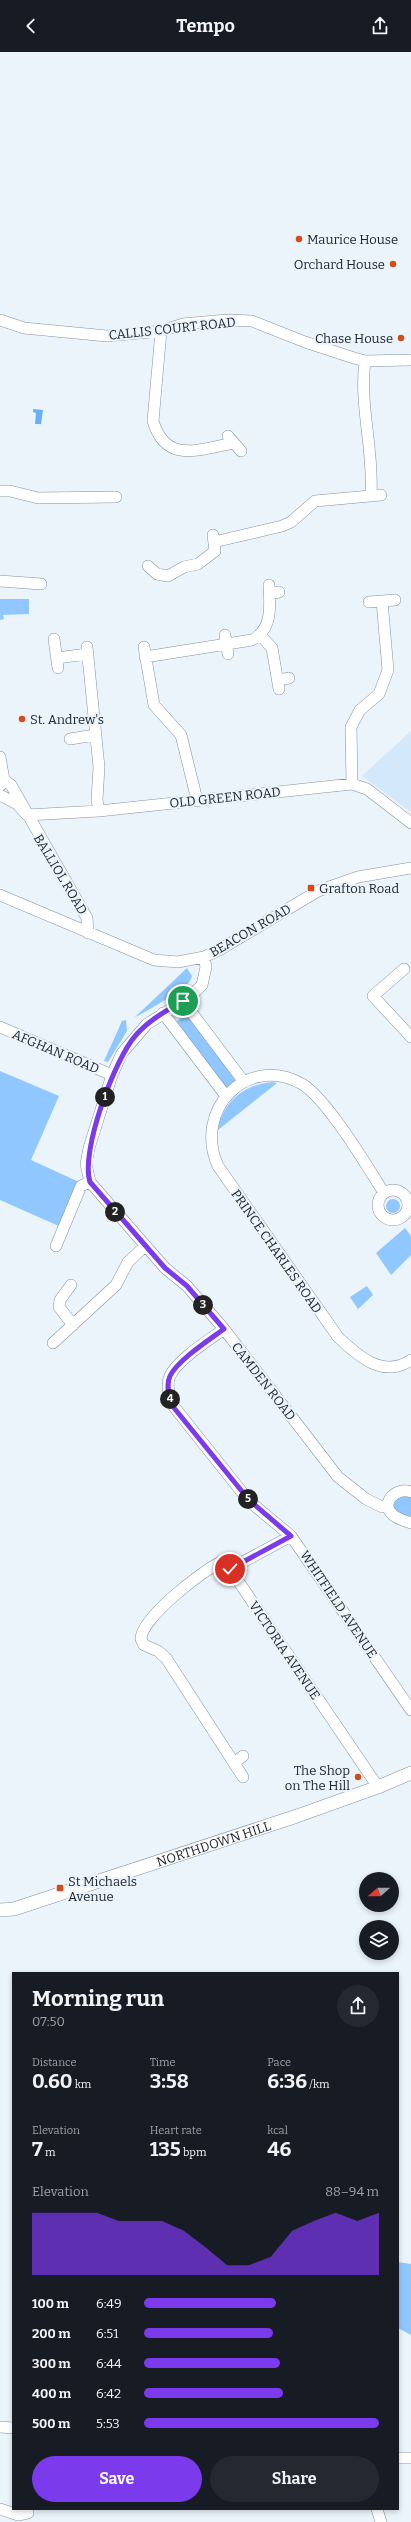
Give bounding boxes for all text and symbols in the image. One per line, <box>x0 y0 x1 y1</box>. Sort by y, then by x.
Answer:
icon: back <box>20 15 42 37</box>
text: Tempo <box>176 15 235 37</box>
icon: share <box>369 15 391 37</box>
place label: Maurice House <box>307 232 398 247</box>
marker: Maurice House <box>294 234 304 244</box>
place label: Orchard House <box>294 257 385 272</box>
marker: Orchard House <box>388 259 398 269</box>
street label: CALLIS COURT ROAD <box>108 314 236 343</box>
place label: Chase House <box>315 331 393 346</box>
marker: Chase House <box>396 333 406 343</box>
place label: St. Andrew's <box>30 712 104 727</box>
marker: St. Andrew's <box>17 714 27 724</box>
street label: OLD GREEN ROAD <box>169 784 281 811</box>
street label: BALLIOL ROAD <box>31 831 90 917</box>
place label: Grafton Road <box>319 881 399 896</box>
marker: Grafton Road <box>306 883 316 893</box>
street label: BEACON ROAD <box>207 901 294 960</box>
pin <box>166 984 200 1018</box>
icon: arrive <box>172 990 194 1012</box>
street label: AFGHAN ROAD <box>10 1026 102 1077</box>
pin: 1 <box>95 1087 115 1107</box>
text: 1 <box>103 1090 107 1103</box>
street label: PRINCE CHARLES ROAD <box>228 1187 325 1316</box>
pin: 2 <box>105 1202 125 1222</box>
text: 2 <box>112 1205 118 1218</box>
pin: 3 <box>193 1295 213 1315</box>
text: 3 <box>200 1298 206 1311</box>
street label: CAMDEN ROAD <box>229 1339 299 1423</box>
pin: 4 <box>160 1389 180 1409</box>
text: 4 <box>167 1392 173 1405</box>
pin: 5 <box>238 1489 258 1509</box>
text: 5 <box>245 1492 251 1505</box>
street label: WHITFIELD AVENUE <box>297 1548 380 1661</box>
pin <box>213 1552 247 1586</box>
icon: check <box>219 1558 241 1580</box>
street label: VICTORIA AVENUE <box>246 1598 323 1702</box>
place label: The Shop on The Hill <box>285 1763 350 1793</box>
marker: The Shop on The Hill <box>353 1772 363 1782</box>
street label: NORTHDOWN HILL <box>154 1818 273 1870</box>
north arrow <box>359 1872 399 1912</box>
map controls <box>359 1872 399 1960</box>
place label: St Michaels Avenue <box>68 1874 137 1904</box>
marker: St Michaels Avenue <box>55 1883 65 1893</box>
button: layers <box>359 1920 399 1960</box>
text: Morning run <box>32 1985 164 2012</box>
button: share <box>337 1985 379 2027</box>
text: 07:50 <box>32 2014 65 2029</box>
text: Distance <box>32 2056 77 2069</box>
text: Time <box>150 2056 176 2069</box>
text: Pace <box>267 2056 291 2069</box>
text: 0.60 <box>32 2069 72 2093</box>
text: 3:58 <box>150 2069 189 2093</box>
text: 6:36 <box>267 2069 307 2093</box>
text: km <box>72 2078 91 2091</box>
text: /km <box>307 2078 330 2091</box>
text: Elevation <box>32 2124 80 2137</box>
text: Heart rate <box>150 2124 202 2137</box>
text: kcal <box>267 2124 288 2137</box>
text: 7 <box>32 2137 43 2161</box>
text: 135 <box>150 2137 181 2161</box>
text: 46 <box>267 2137 291 2161</box>
text: m <box>43 2146 55 2159</box>
text: bpm <box>181 2146 206 2159</box>
text: Elevation <box>32 2184 89 2199</box>
text: 88–94 m <box>325 2184 379 2199</box>
text: 100 m <box>32 2296 69 2311</box>
text: 6:49 <box>96 2296 122 2311</box>
text: 200 m <box>32 2326 71 2341</box>
text: 6:51 <box>96 2326 118 2341</box>
text: 300 m <box>32 2356 71 2371</box>
text: 6:44 <box>96 2356 122 2371</box>
text: 400 m <box>32 2386 71 2401</box>
text: 6:42 <box>96 2386 121 2401</box>
text: 500 m <box>32 2416 70 2431</box>
text: 5:53 <box>96 2416 120 2431</box>
button: Save <box>32 2456 202 2502</box>
button: Share <box>210 2456 379 2502</box>

